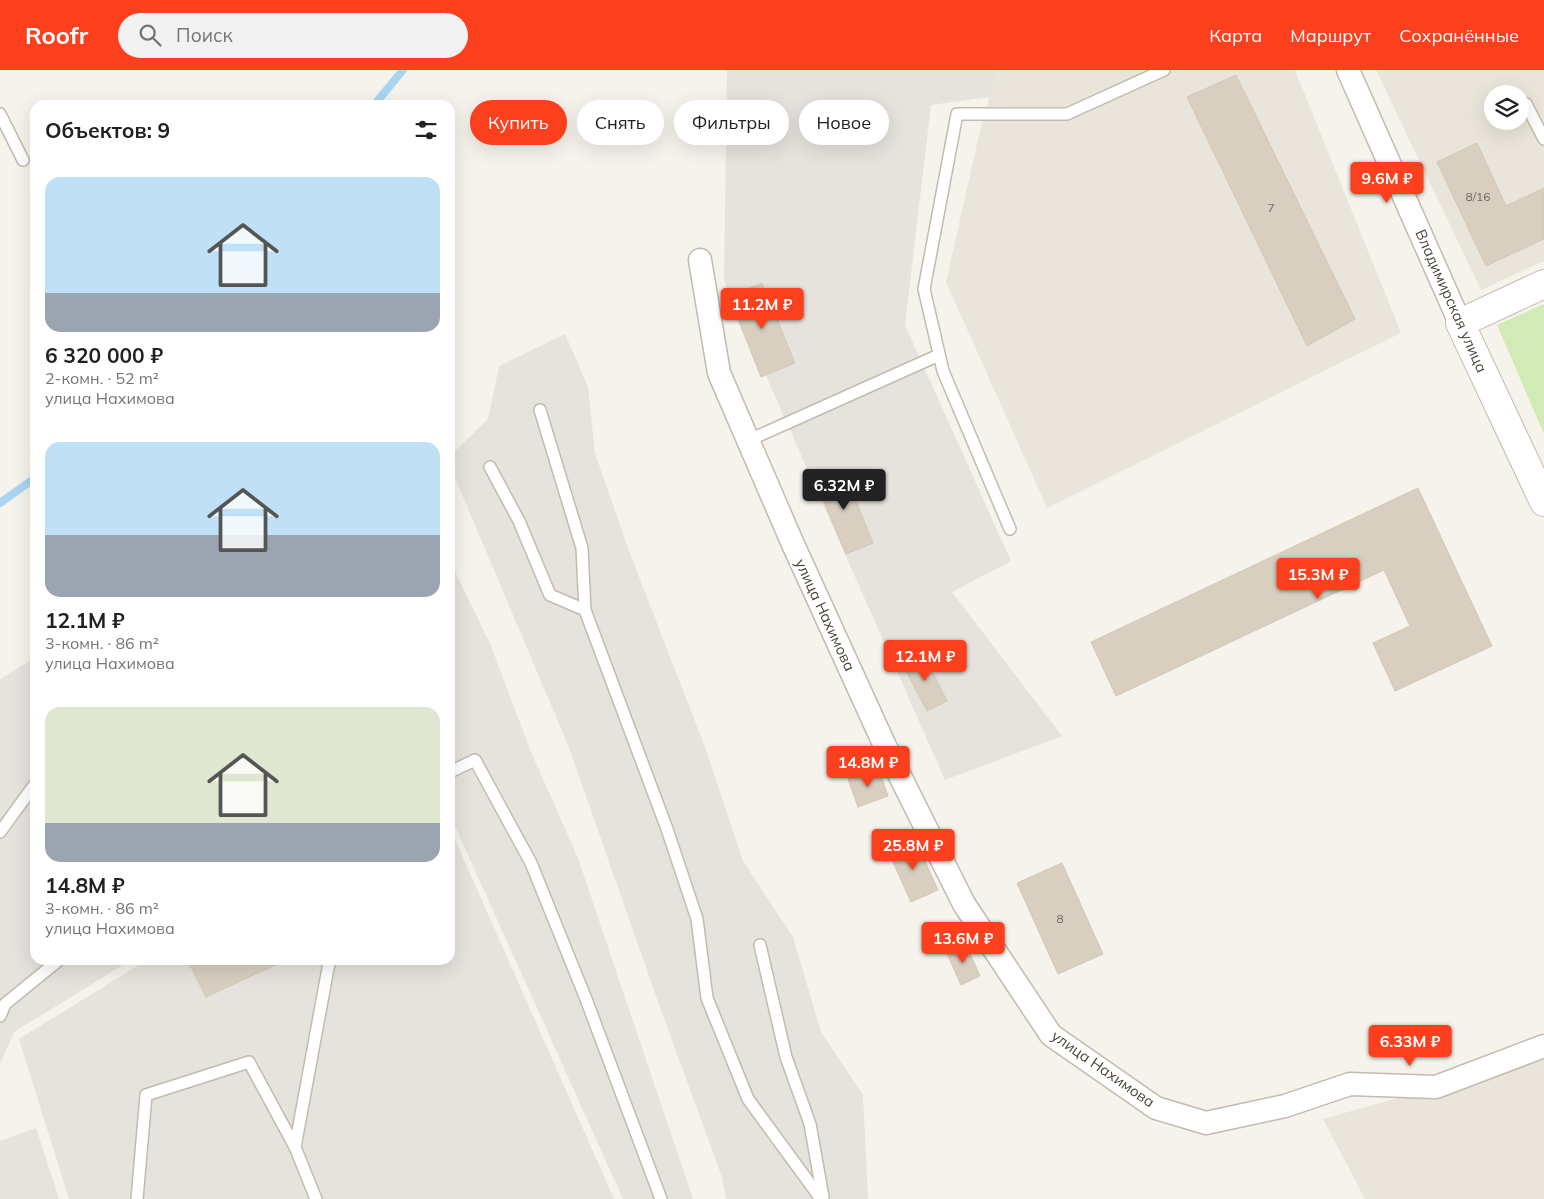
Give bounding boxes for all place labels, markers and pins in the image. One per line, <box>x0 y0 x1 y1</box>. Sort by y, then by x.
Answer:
pin: 9.6M ₽ <box>1346 162 1428 204</box>
pin: 11.2M ₽ <box>716 288 808 330</box>
pin: 6.32M ₽ <box>798 468 890 511</box>
pin: 15.3M ₽ <box>1272 558 1364 600</box>
pin: 12.1M ₽ <box>879 640 971 682</box>
pin: 14.8M ₽ <box>822 746 914 788</box>
pin: 25.8M ₽ <box>867 828 959 871</box>
pin: 13.6M ₽ <box>917 922 1009 964</box>
pin: 6.33M ₽ <box>1364 1024 1456 1067</box>

